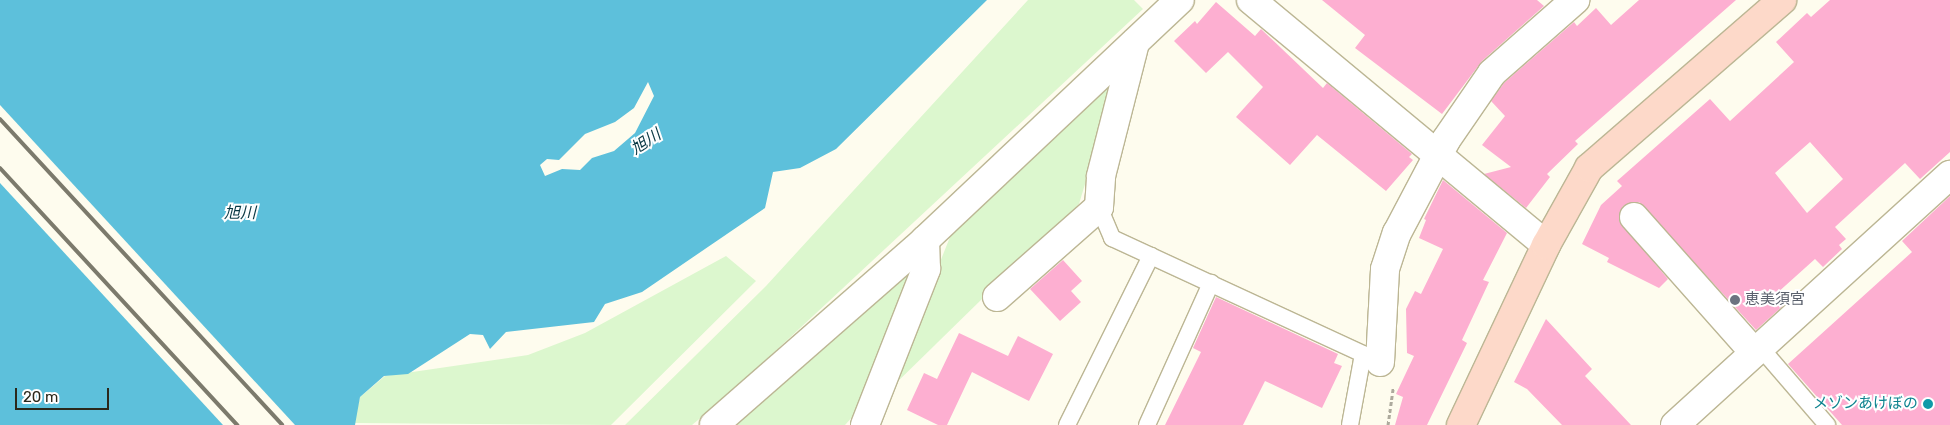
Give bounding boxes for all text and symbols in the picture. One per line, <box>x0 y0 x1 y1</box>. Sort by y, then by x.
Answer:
water label: 旭川 <box>627 125 665 159</box>
water label: 旭川 <box>224 203 256 223</box>
place label: 恵美須宮 <box>1745 291 1805 309</box>
marker: 恵美須宮 <box>1729 294 1741 306</box>
scale bar <box>18 378 111 410</box>
text: 20 m <box>23 388 58 406</box>
place label: メゾンあけぼの <box>1813 395 1918 413</box>
marker: メゾンあけぼの <box>1922 398 1934 410</box>

